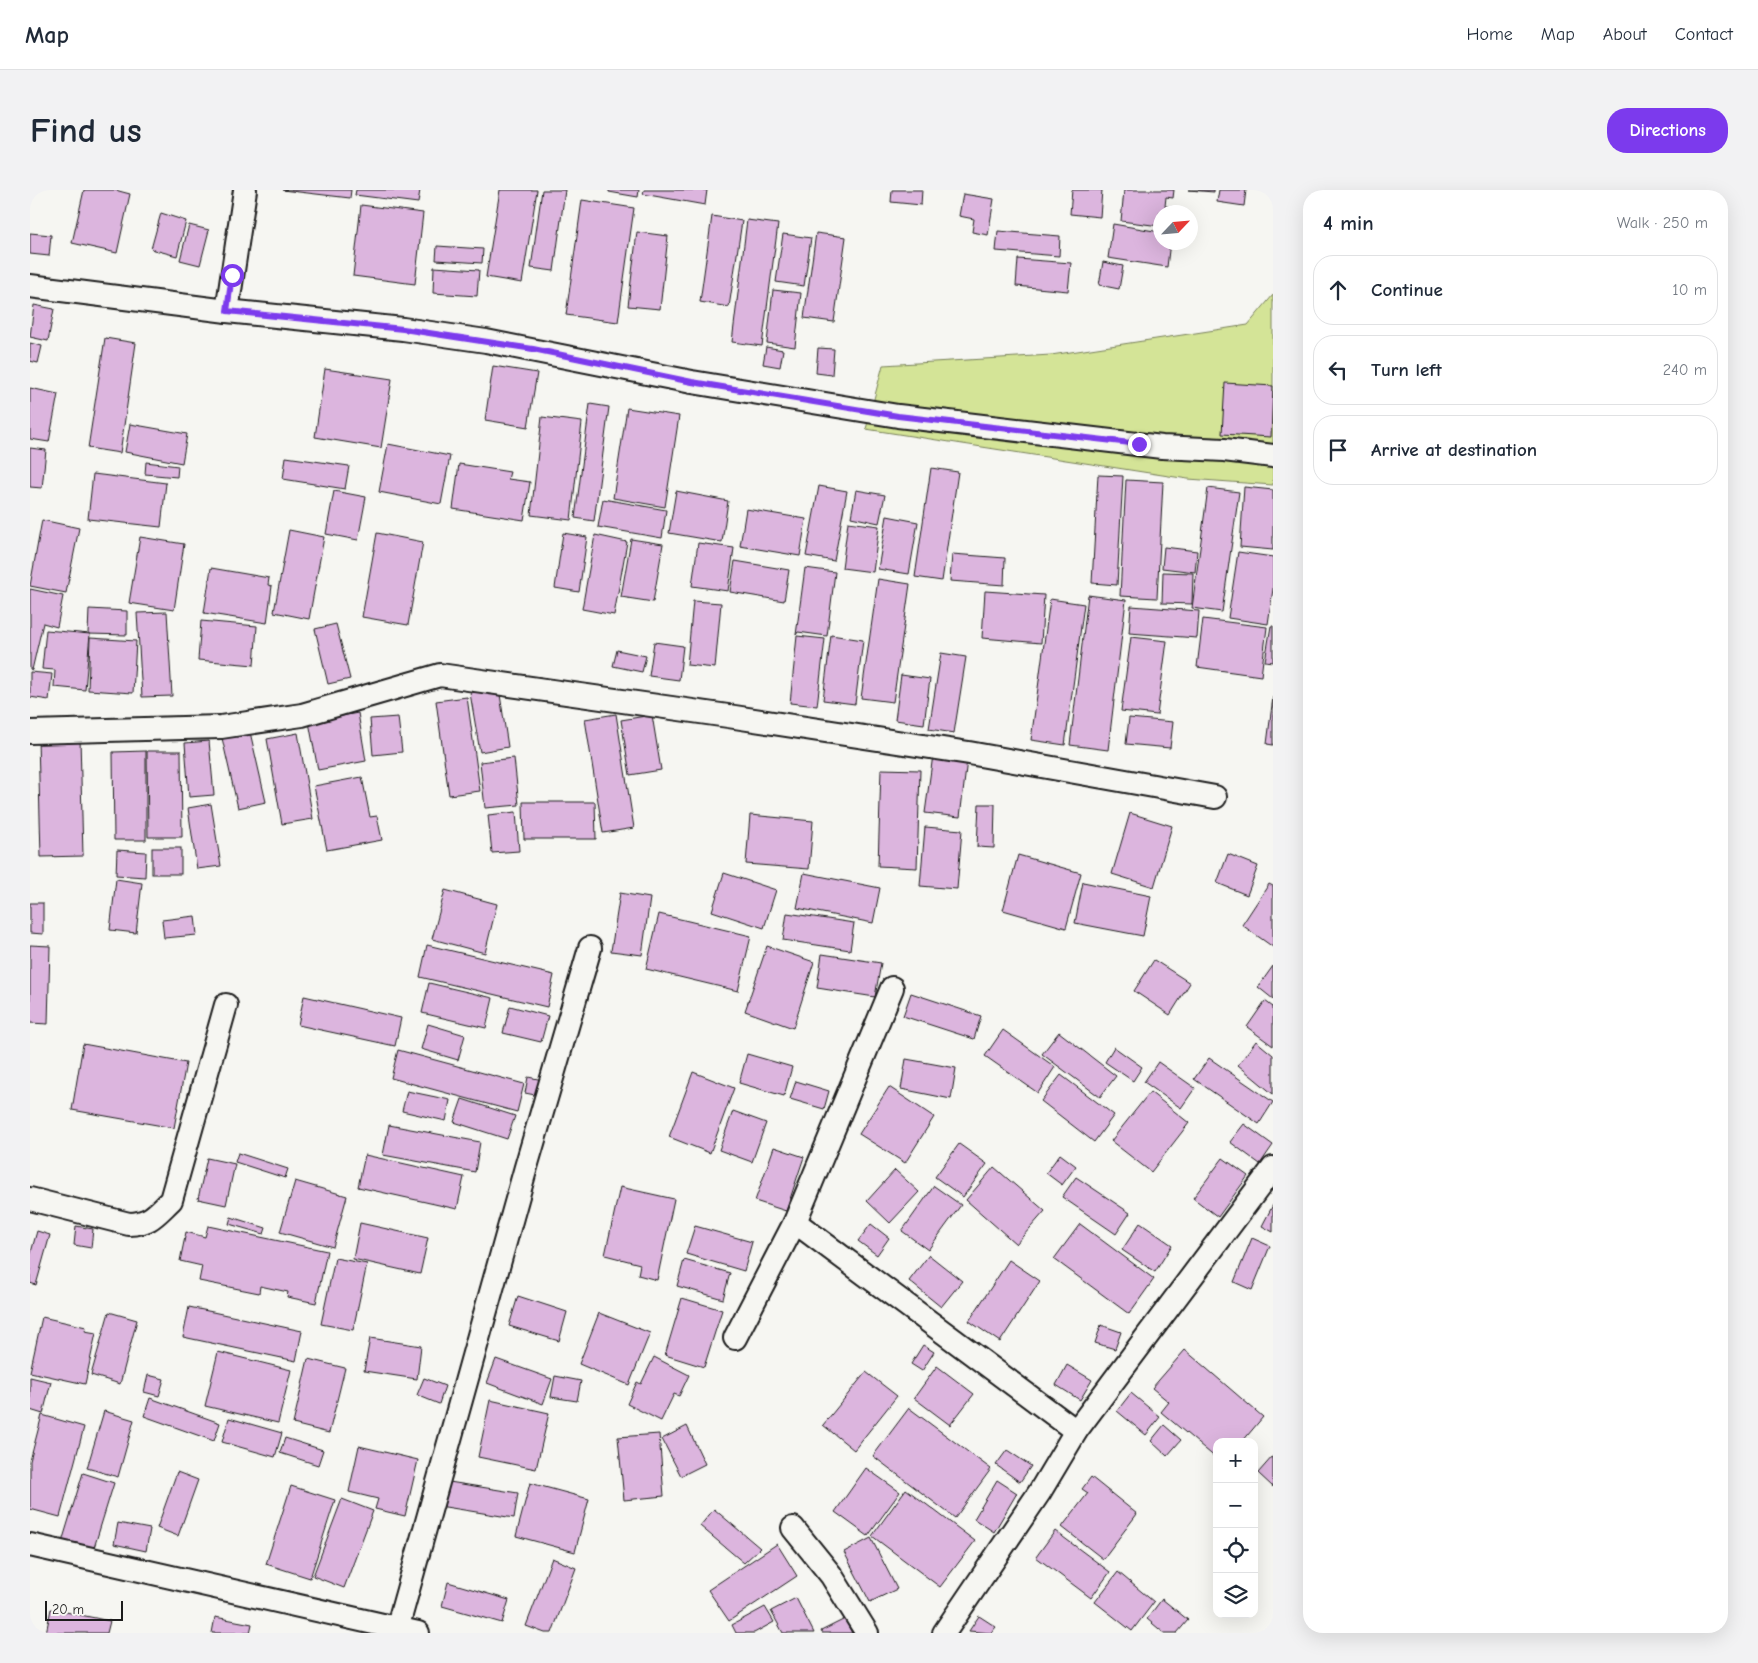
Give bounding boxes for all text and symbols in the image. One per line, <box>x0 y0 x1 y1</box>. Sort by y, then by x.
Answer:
text: Map <box>25 21 69 49</box>
text: Home <box>1466 24 1513 45</box>
text: Map <box>1541 24 1575 45</box>
text: About <box>1603 24 1647 45</box>
text: Contact <box>1675 24 1733 45</box>
button: Directions <box>1607 108 1728 153</box>
text: Find us <box>30 110 142 151</box>
north arrow <box>1153 205 1198 250</box>
text: 4 min <box>1323 211 1374 235</box>
text: Walk · 250 m <box>1617 214 1708 232</box>
route start <box>221 264 244 287</box>
icon: ahead <box>1324 276 1352 304</box>
text: Continue <box>1371 279 1443 301</box>
text: 10 m <box>1672 281 1707 299</box>
icon: left <box>1324 356 1352 384</box>
text: Turn left <box>1371 359 1442 381</box>
text: 240 m <box>1663 361 1707 379</box>
route end <box>1128 433 1151 456</box>
icon: arrive <box>1324 436 1352 464</box>
text: Arrive at destination <box>1371 439 1537 461</box>
map controls <box>1213 1438 1258 1618</box>
button: + <box>1213 1438 1258 1483</box>
button: − <box>1213 1483 1258 1528</box>
button: locate <box>1213 1528 1258 1573</box>
button: layers <box>1213 1573 1258 1618</box>
scale bar <box>45 1598 122 1621</box>
text: 20 m <box>52 1601 84 1618</box>

